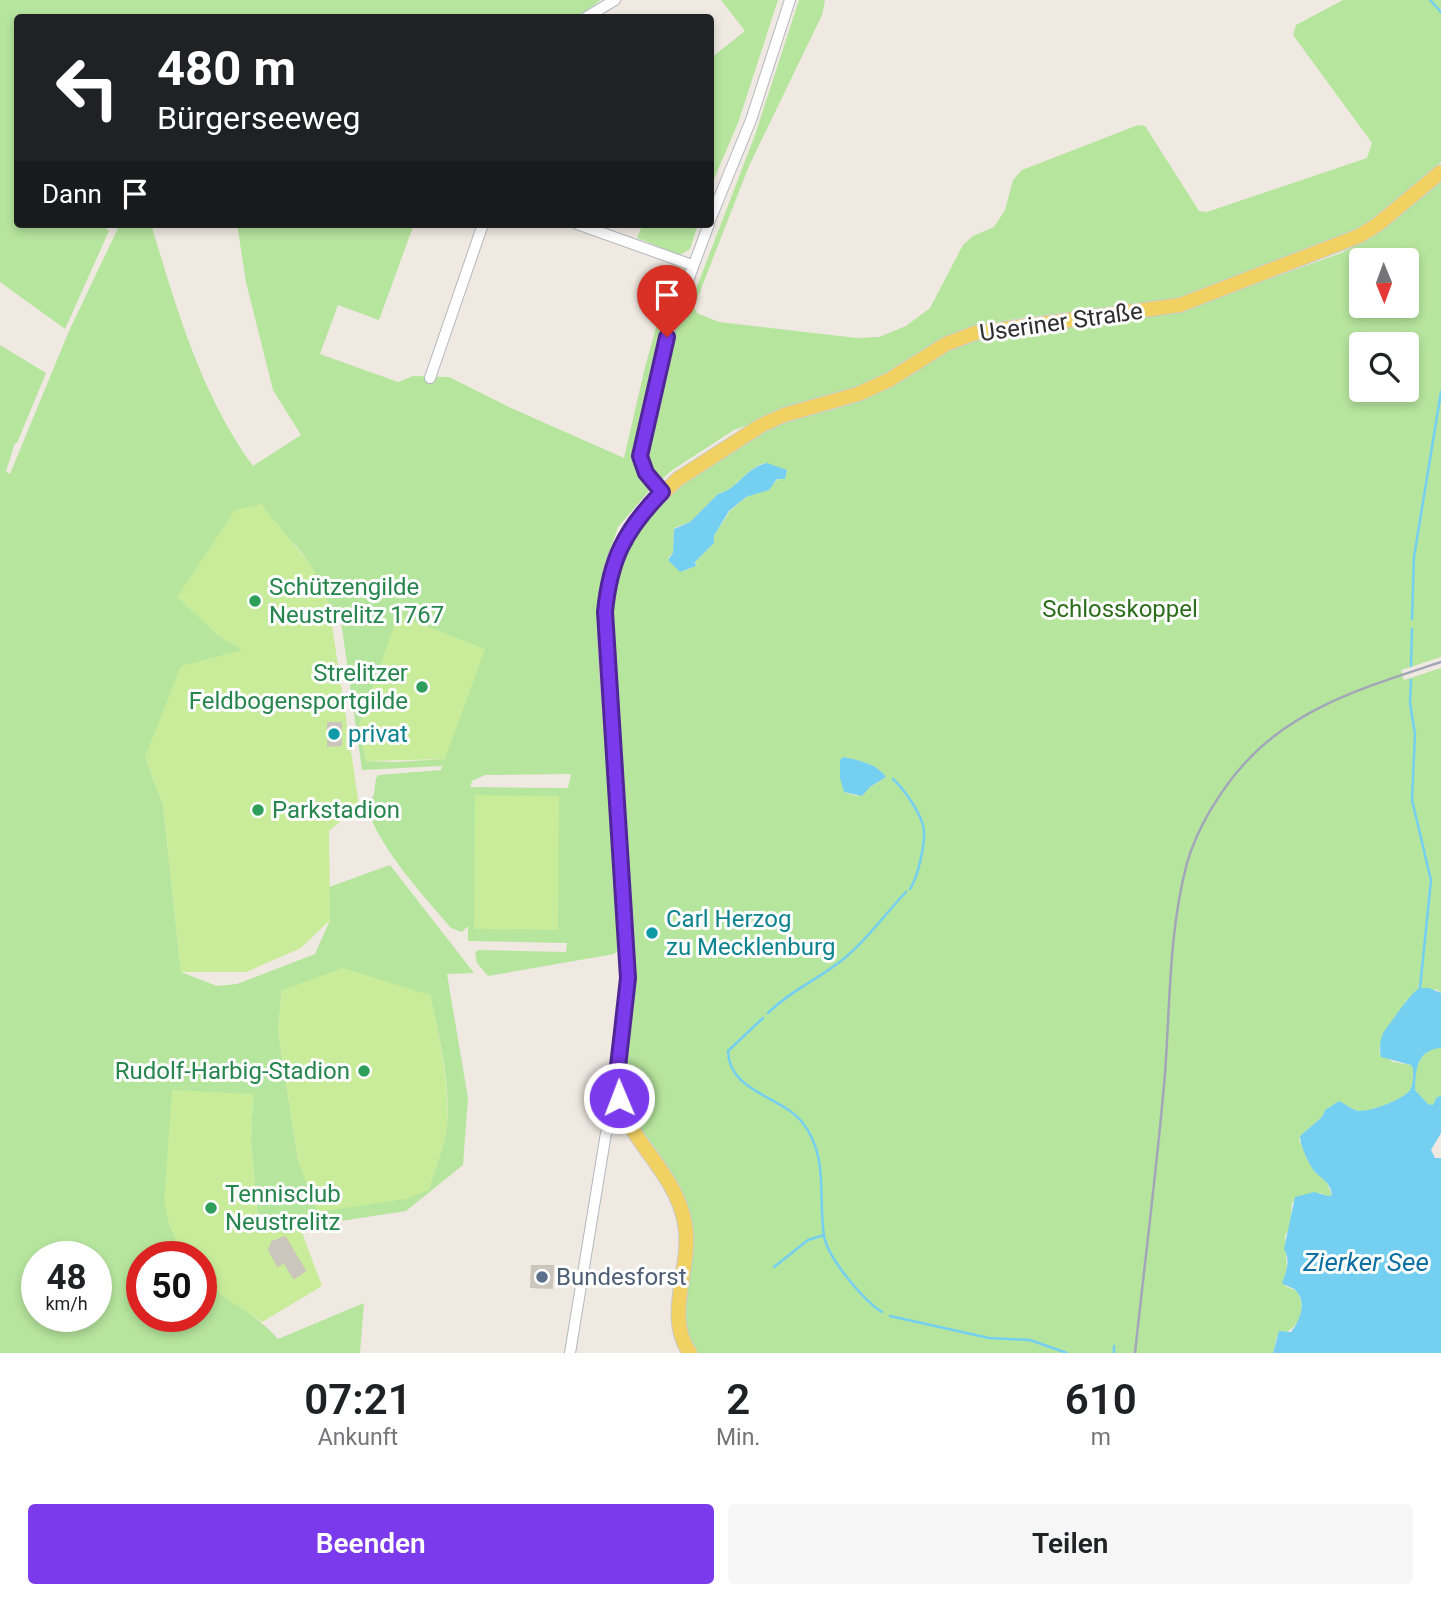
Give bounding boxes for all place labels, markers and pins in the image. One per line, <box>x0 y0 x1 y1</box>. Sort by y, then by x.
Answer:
pin <box>637 265 697 337</box>
place label: Schützengilde Neustrelitz 1767 <box>269 573 444 629</box>
marker: Schützengilde Neustrelitz 1767 <box>247 593 263 609</box>
place label: Strelitzer Feldbogensportgilde <box>189 659 408 715</box>
marker: Strelitzer Feldbogensportgilde <box>414 679 430 695</box>
place label: privat <box>348 720 408 748</box>
marker: privat <box>326 726 342 742</box>
place label: Parkstadion <box>272 796 400 824</box>
marker: Parkstadion <box>250 802 266 818</box>
place label: Carl Herzog zu Mecklenburg <box>666 905 835 961</box>
marker: Carl Herzog zu Mecklenburg <box>644 925 660 941</box>
place label: Rudolf-Harbig-Stadion <box>115 1057 350 1085</box>
marker: Rudolf-Harbig-Stadion <box>356 1063 372 1079</box>
place label: Tennisclub Neustrelitz <box>225 1180 341 1236</box>
marker: Tennisclub Neustrelitz <box>203 1200 219 1216</box>
place label: Bundesforst <box>556 1263 687 1291</box>
marker: Bundesforst <box>534 1269 550 1285</box>

